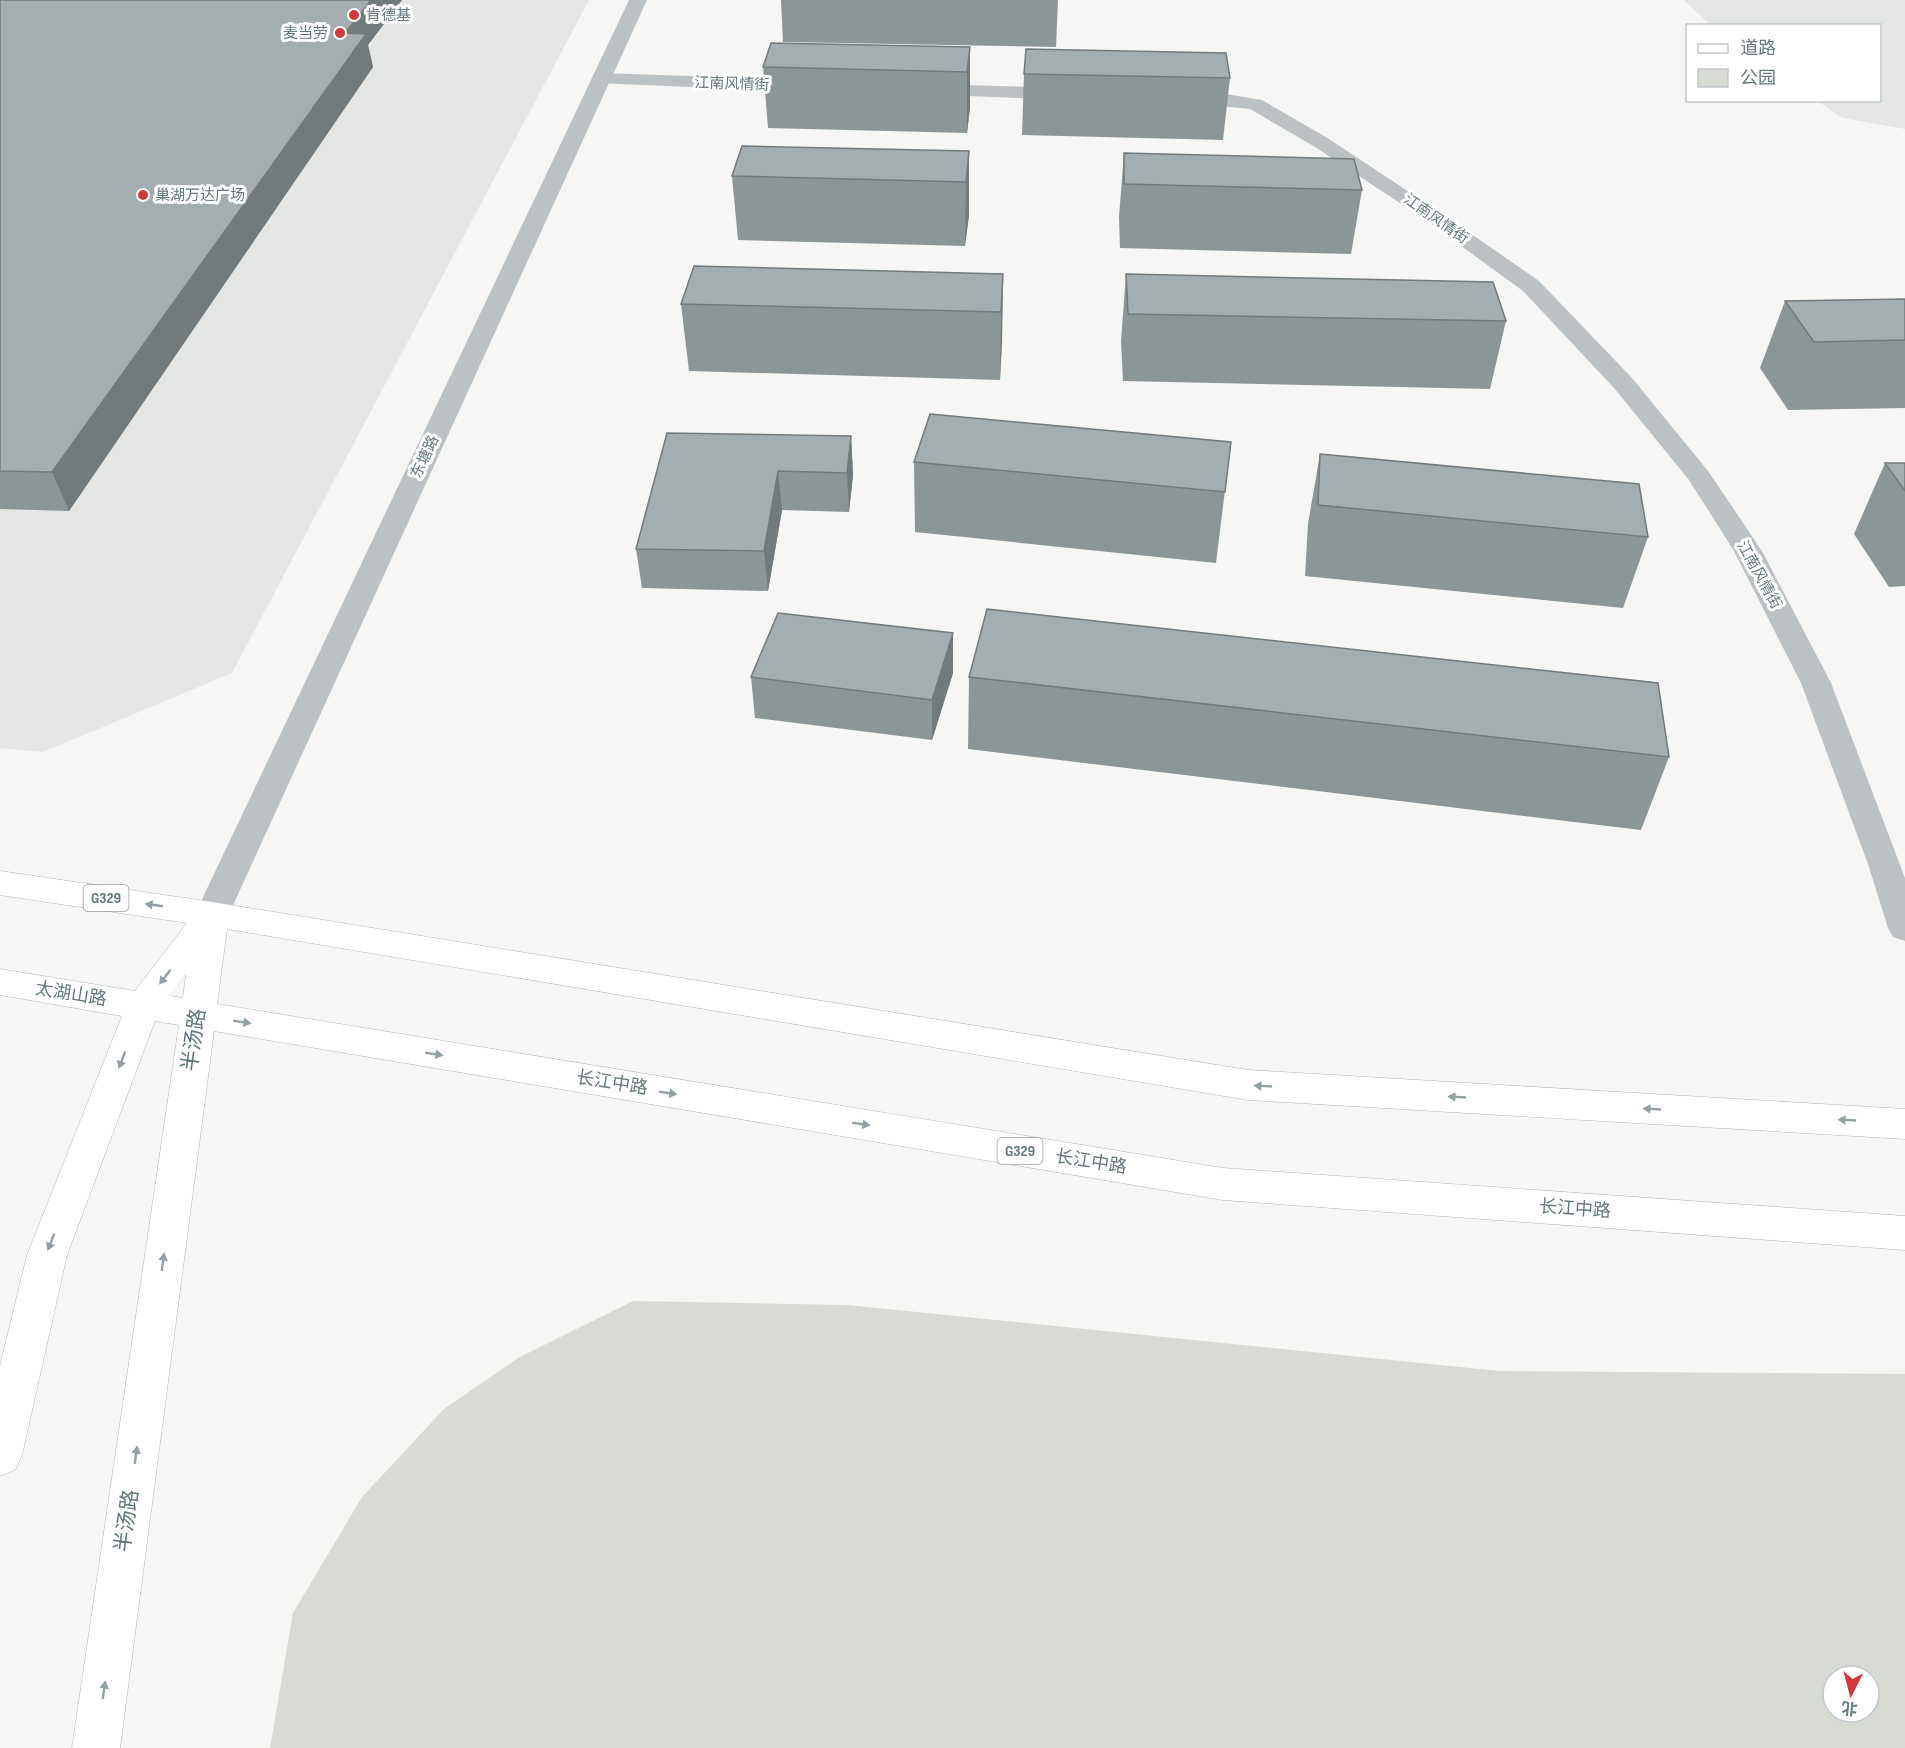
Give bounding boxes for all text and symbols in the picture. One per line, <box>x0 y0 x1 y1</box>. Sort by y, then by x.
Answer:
place label: 肯德基 <box>366 6 411 25</box>
marker: 肯德基 <box>347 8 361 22</box>
place label: 麦当劳 <box>283 24 328 43</box>
legend <box>1686 24 1881 102</box>
marker: 麦当劳 <box>333 26 347 40</box>
text: 道路 <box>1740 38 1776 59</box>
text: 公园 <box>1740 68 1776 89</box>
street label: 江南风情街 <box>694 73 770 95</box>
place label: 巢湖万达广场 <box>155 186 245 205</box>
marker: 巢湖万达广场 <box>136 188 150 202</box>
street label: 江南风情街 <box>1400 190 1472 248</box>
street label: 东塘路 <box>407 433 443 481</box>
street label: 江南风情街 <box>1733 538 1785 612</box>
road number: G329 <box>84 885 128 911</box>
one-way arrow <box>145 901 164 910</box>
one-way arrow <box>159 968 171 984</box>
street label: 太湖山路 <box>34 978 108 1010</box>
street label: 半汤路 <box>177 1007 211 1073</box>
one-way arrow <box>233 1018 252 1027</box>
one-way arrow <box>425 1050 444 1059</box>
one-way arrow <box>117 1052 127 1070</box>
street label: 长江中路 <box>575 1067 649 1099</box>
one-way arrow <box>1253 1081 1272 1090</box>
one-way arrow <box>659 1088 678 1097</box>
one-way arrow <box>1448 1093 1467 1102</box>
one-way arrow <box>1642 1104 1661 1113</box>
one-way arrow <box>1837 1115 1856 1125</box>
one-way arrow <box>851 1120 870 1129</box>
road number: G329 <box>998 1138 1042 1164</box>
street label: 长江中路 <box>1054 1146 1128 1178</box>
street label: 长江中路 <box>1538 1196 1612 1222</box>
one-way arrow <box>46 1234 56 1252</box>
one-way arrow <box>159 1253 168 1272</box>
one-way arrow <box>132 1446 141 1465</box>
street label: 半汤路 <box>110 1488 144 1554</box>
north arrow <box>1821 1664 1881 1724</box>
one-way arrow <box>99 1680 108 1699</box>
text: 北 <box>1841 1697 1859 1718</box>

